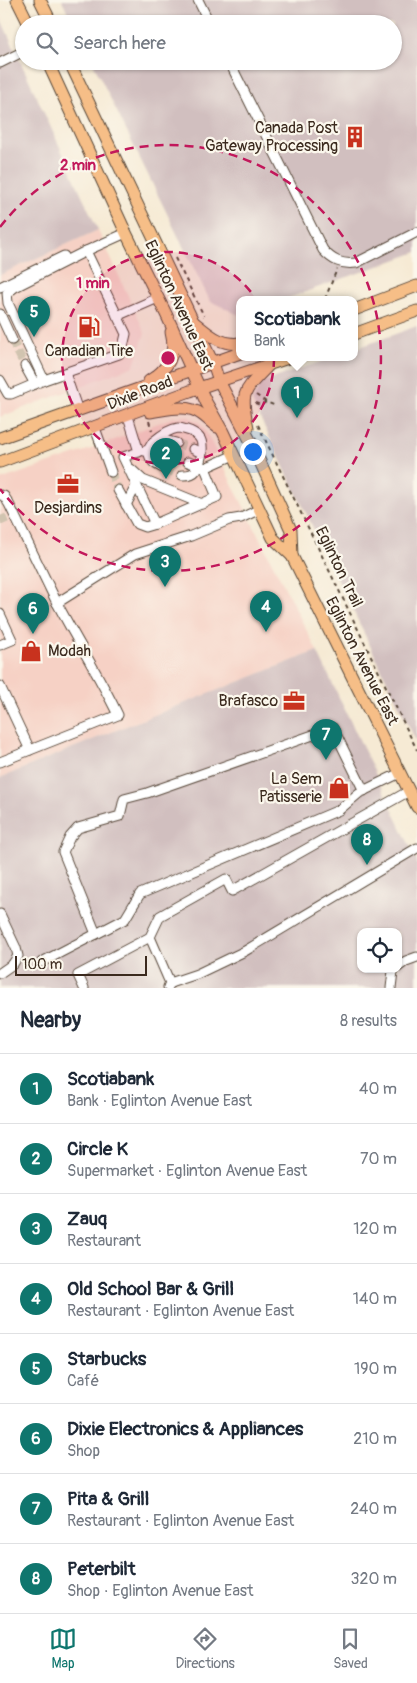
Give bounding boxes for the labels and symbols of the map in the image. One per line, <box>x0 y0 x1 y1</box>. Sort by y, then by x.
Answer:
place label: Canada Post Gateway Processing <box>205 118 339 156</box>
building icon: Canada Post Gateway Processing <box>342 124 368 150</box>
text: 2 min <box>60 156 96 175</box>
street label: Eglinton Avenue East <box>140 237 218 374</box>
text: 1 min <box>76 274 110 293</box>
pin: 5 <box>18 296 50 337</box>
fuel station icon: Canadian Tire <box>76 314 102 340</box>
place label: Canadian Tire <box>45 341 133 361</box>
centre of rings <box>159 349 177 367</box>
street label: Dixie Road <box>105 371 175 415</box>
pin: 1 <box>281 377 313 418</box>
pin: 2 <box>150 438 182 479</box>
your location <box>240 439 266 465</box>
office icon: Desjardins <box>55 471 81 497</box>
place label: Desjardins <box>34 498 102 518</box>
street label: Eglinton Trail <box>311 523 367 611</box>
pin: 3 <box>149 546 181 587</box>
pin: 4 <box>250 591 282 632</box>
pin: 6 <box>17 593 49 634</box>
street label: Eglinton Avenue East <box>321 594 403 729</box>
shop icon: Modah <box>18 638 44 664</box>
place label: Modah <box>48 641 91 661</box>
office icon: Brafasco <box>281 688 307 714</box>
place label: Brafasco <box>219 691 278 711</box>
pin: 7 <box>310 719 342 760</box>
place label: La Sem Patisserie <box>259 769 322 807</box>
shop icon: La Sem Patisserie <box>326 775 352 801</box>
pin: 8 <box>351 824 383 865</box>
scale bar <box>15 953 148 976</box>

